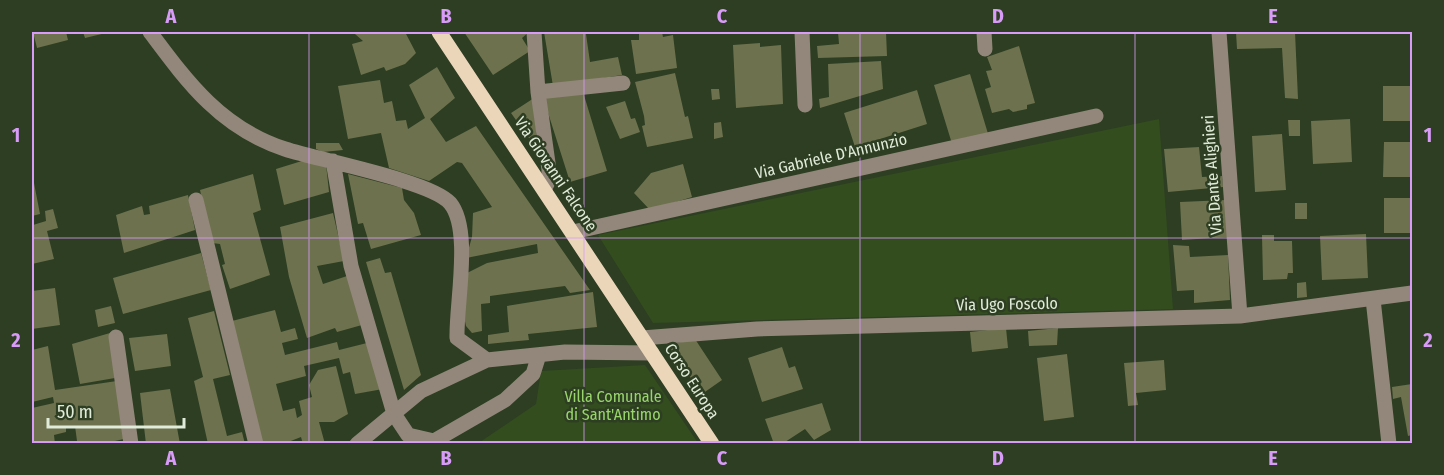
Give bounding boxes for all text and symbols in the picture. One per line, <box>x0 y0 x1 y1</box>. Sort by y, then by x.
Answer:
text: A <box>165 4 178 28</box>
text: B <box>440 4 452 28</box>
text: C <box>717 4 728 28</box>
text: D <box>992 4 1004 28</box>
text: E <box>1268 4 1278 28</box>
street label: Via Giovanni Falcone <box>511 113 601 235</box>
street label: Via Dante Alighieri <box>1198 114 1226 236</box>
text: 1 <box>12 123 20 147</box>
text: 1 <box>1424 123 1432 147</box>
street label: Via Gabriele D'Annunzio <box>753 129 909 183</box>
street label: Via Ugo Foscolo <box>956 294 1058 314</box>
text: 2 <box>10 328 21 352</box>
text: 2 <box>1422 328 1433 352</box>
street label: Corso Europa <box>661 340 723 422</box>
park label: Villa Comunale di Sant'Antimo <box>564 387 662 424</box>
scale bar <box>48 391 184 429</box>
text: 50 m <box>57 401 93 423</box>
text: A <box>165 446 178 470</box>
text: B <box>440 446 452 470</box>
text: C <box>717 446 728 470</box>
text: D <box>992 446 1004 470</box>
text: E <box>1268 446 1278 470</box>

